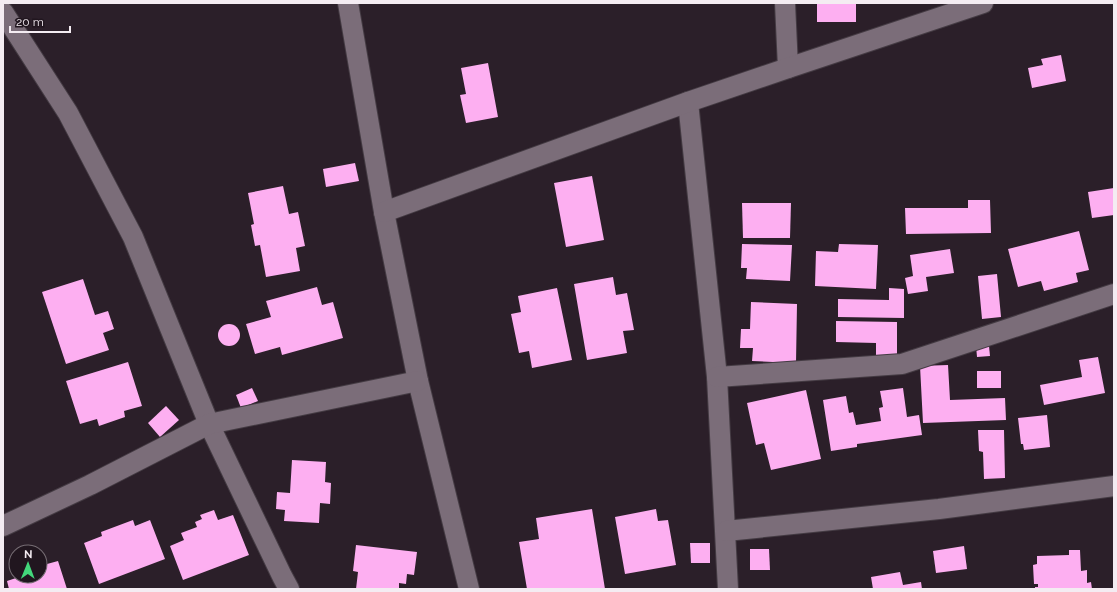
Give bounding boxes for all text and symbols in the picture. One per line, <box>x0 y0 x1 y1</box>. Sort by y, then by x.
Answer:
scale bar <box>10 8 70 34</box>
text: 20 m <box>16 15 44 29</box>
north arrow <box>8 544 48 584</box>
text: N <box>24 548 32 561</box>

